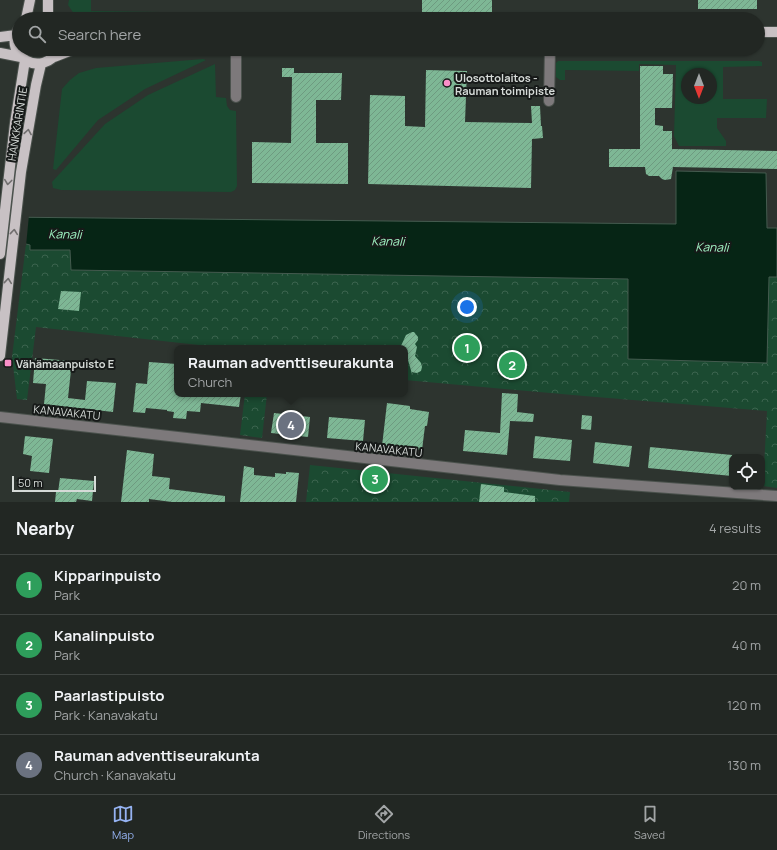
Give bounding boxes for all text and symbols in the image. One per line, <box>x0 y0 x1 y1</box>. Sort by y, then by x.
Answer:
search box <box>12 12 765 56</box>
icon: search <box>26 23 48 45</box>
text: Search here <box>58 24 141 45</box>
north arrow <box>681 68 717 104</box>
place label: Ulosottolaitos - Rauman toimipiste <box>455 70 555 98</box>
marker: Ulosottolaitos - Rauman toimipiste <box>442 78 452 88</box>
street label: HANKKARINTIE <box>4 86 30 162</box>
one-way arrow <box>23 129 32 135</box>
one-way arrow <box>4 179 13 185</box>
water label: Kanali <box>48 225 84 243</box>
one-way arrow <box>9 229 18 235</box>
water label: Kanali <box>371 232 407 250</box>
water label: Kanali <box>695 238 731 256</box>
one-way arrow <box>4 278 13 284</box>
your location <box>457 297 477 317</box>
pin: 1 <box>454 333 480 363</box>
popup <box>174 345 408 397</box>
pin: 2 <box>499 350 525 380</box>
text: Rauman adventtiseurakunta <box>188 352 394 373</box>
place label: Vähämaanpuisto E <box>16 356 114 371</box>
marker: Vähämaanpuisto E <box>3 358 13 368</box>
text: Church <box>188 373 232 391</box>
street label: KANAVAKATU <box>33 401 101 423</box>
pin: 4 <box>278 410 304 440</box>
street label: KANAVAKATU <box>355 438 423 460</box>
map controls <box>729 454 765 490</box>
button: locate <box>729 454 765 490</box>
pin: 3 <box>362 464 388 494</box>
scale bar <box>12 474 96 493</box>
text: 50 m <box>18 475 43 490</box>
text: Nearby <box>16 517 74 540</box>
text: 4 results <box>709 519 761 537</box>
text: Kipparinpuisto <box>54 565 161 586</box>
text: 1 <box>26 576 32 594</box>
text: 20 m <box>732 576 761 594</box>
text: Park <box>54 586 80 604</box>
text: Kanalinpuisto <box>54 625 154 646</box>
text: 2 <box>25 636 33 654</box>
text: 40 m <box>732 636 761 654</box>
text: Park <box>54 646 80 664</box>
text: Paarlastipuisto <box>54 685 165 706</box>
text: 3 <box>25 696 33 714</box>
text: 120 m <box>727 696 761 714</box>
text: Park · Kanavakatu <box>54 706 158 724</box>
text: Rauman adventtiseurakunta <box>54 745 260 766</box>
text: 4 <box>25 756 33 774</box>
text: 130 m <box>727 756 761 774</box>
text: Church · Kanavakatu <box>54 766 176 784</box>
tab: Map <box>112 803 134 842</box>
tab: Directions <box>358 803 410 842</box>
tab: Saved <box>634 803 665 842</box>

